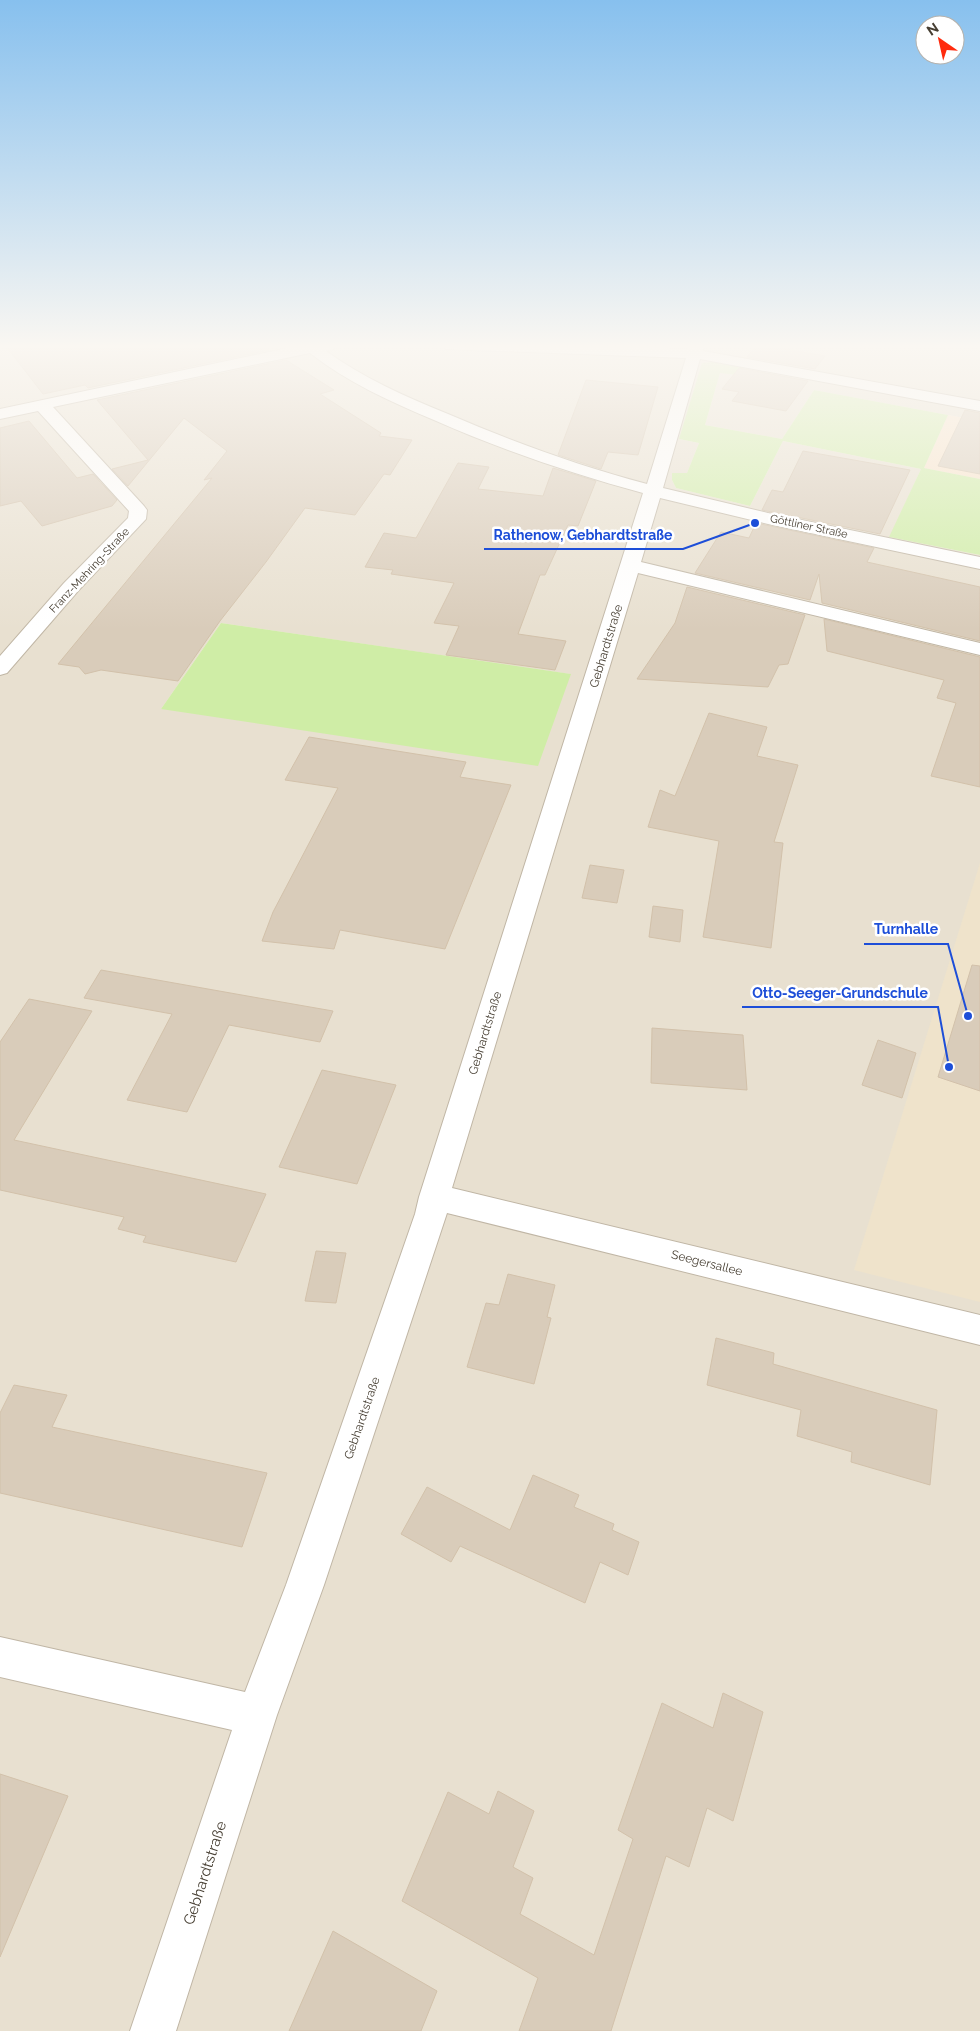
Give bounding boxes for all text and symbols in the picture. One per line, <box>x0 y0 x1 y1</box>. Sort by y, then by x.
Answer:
north arrow <box>915 15 965 65</box>
text: N <box>924 20 942 39</box>
street label: Göttliner Straße <box>769 512 849 541</box>
callout: Rathenow, Gebhardtstraße <box>484 520 683 549</box>
street label: Franz-Mehring-Straße <box>47 525 132 615</box>
text: Rathenow, Gebhardtstraße <box>494 527 673 543</box>
street label: Gebhardtstraße <box>587 603 625 689</box>
callout: Turnhalle <box>864 915 948 944</box>
text: Turnhalle <box>874 921 939 937</box>
callout: Otto-Seeger-Grundschule <box>742 978 938 1007</box>
text: Otto-Seeger-Grundschule <box>752 985 928 1001</box>
street label: Gebhardtstraße <box>466 990 504 1076</box>
street label: Seegersallee <box>670 1247 744 1279</box>
street label: Gebhardtstraße <box>341 1375 383 1461</box>
street label: Gebhardtstraße <box>180 1819 230 1927</box>

